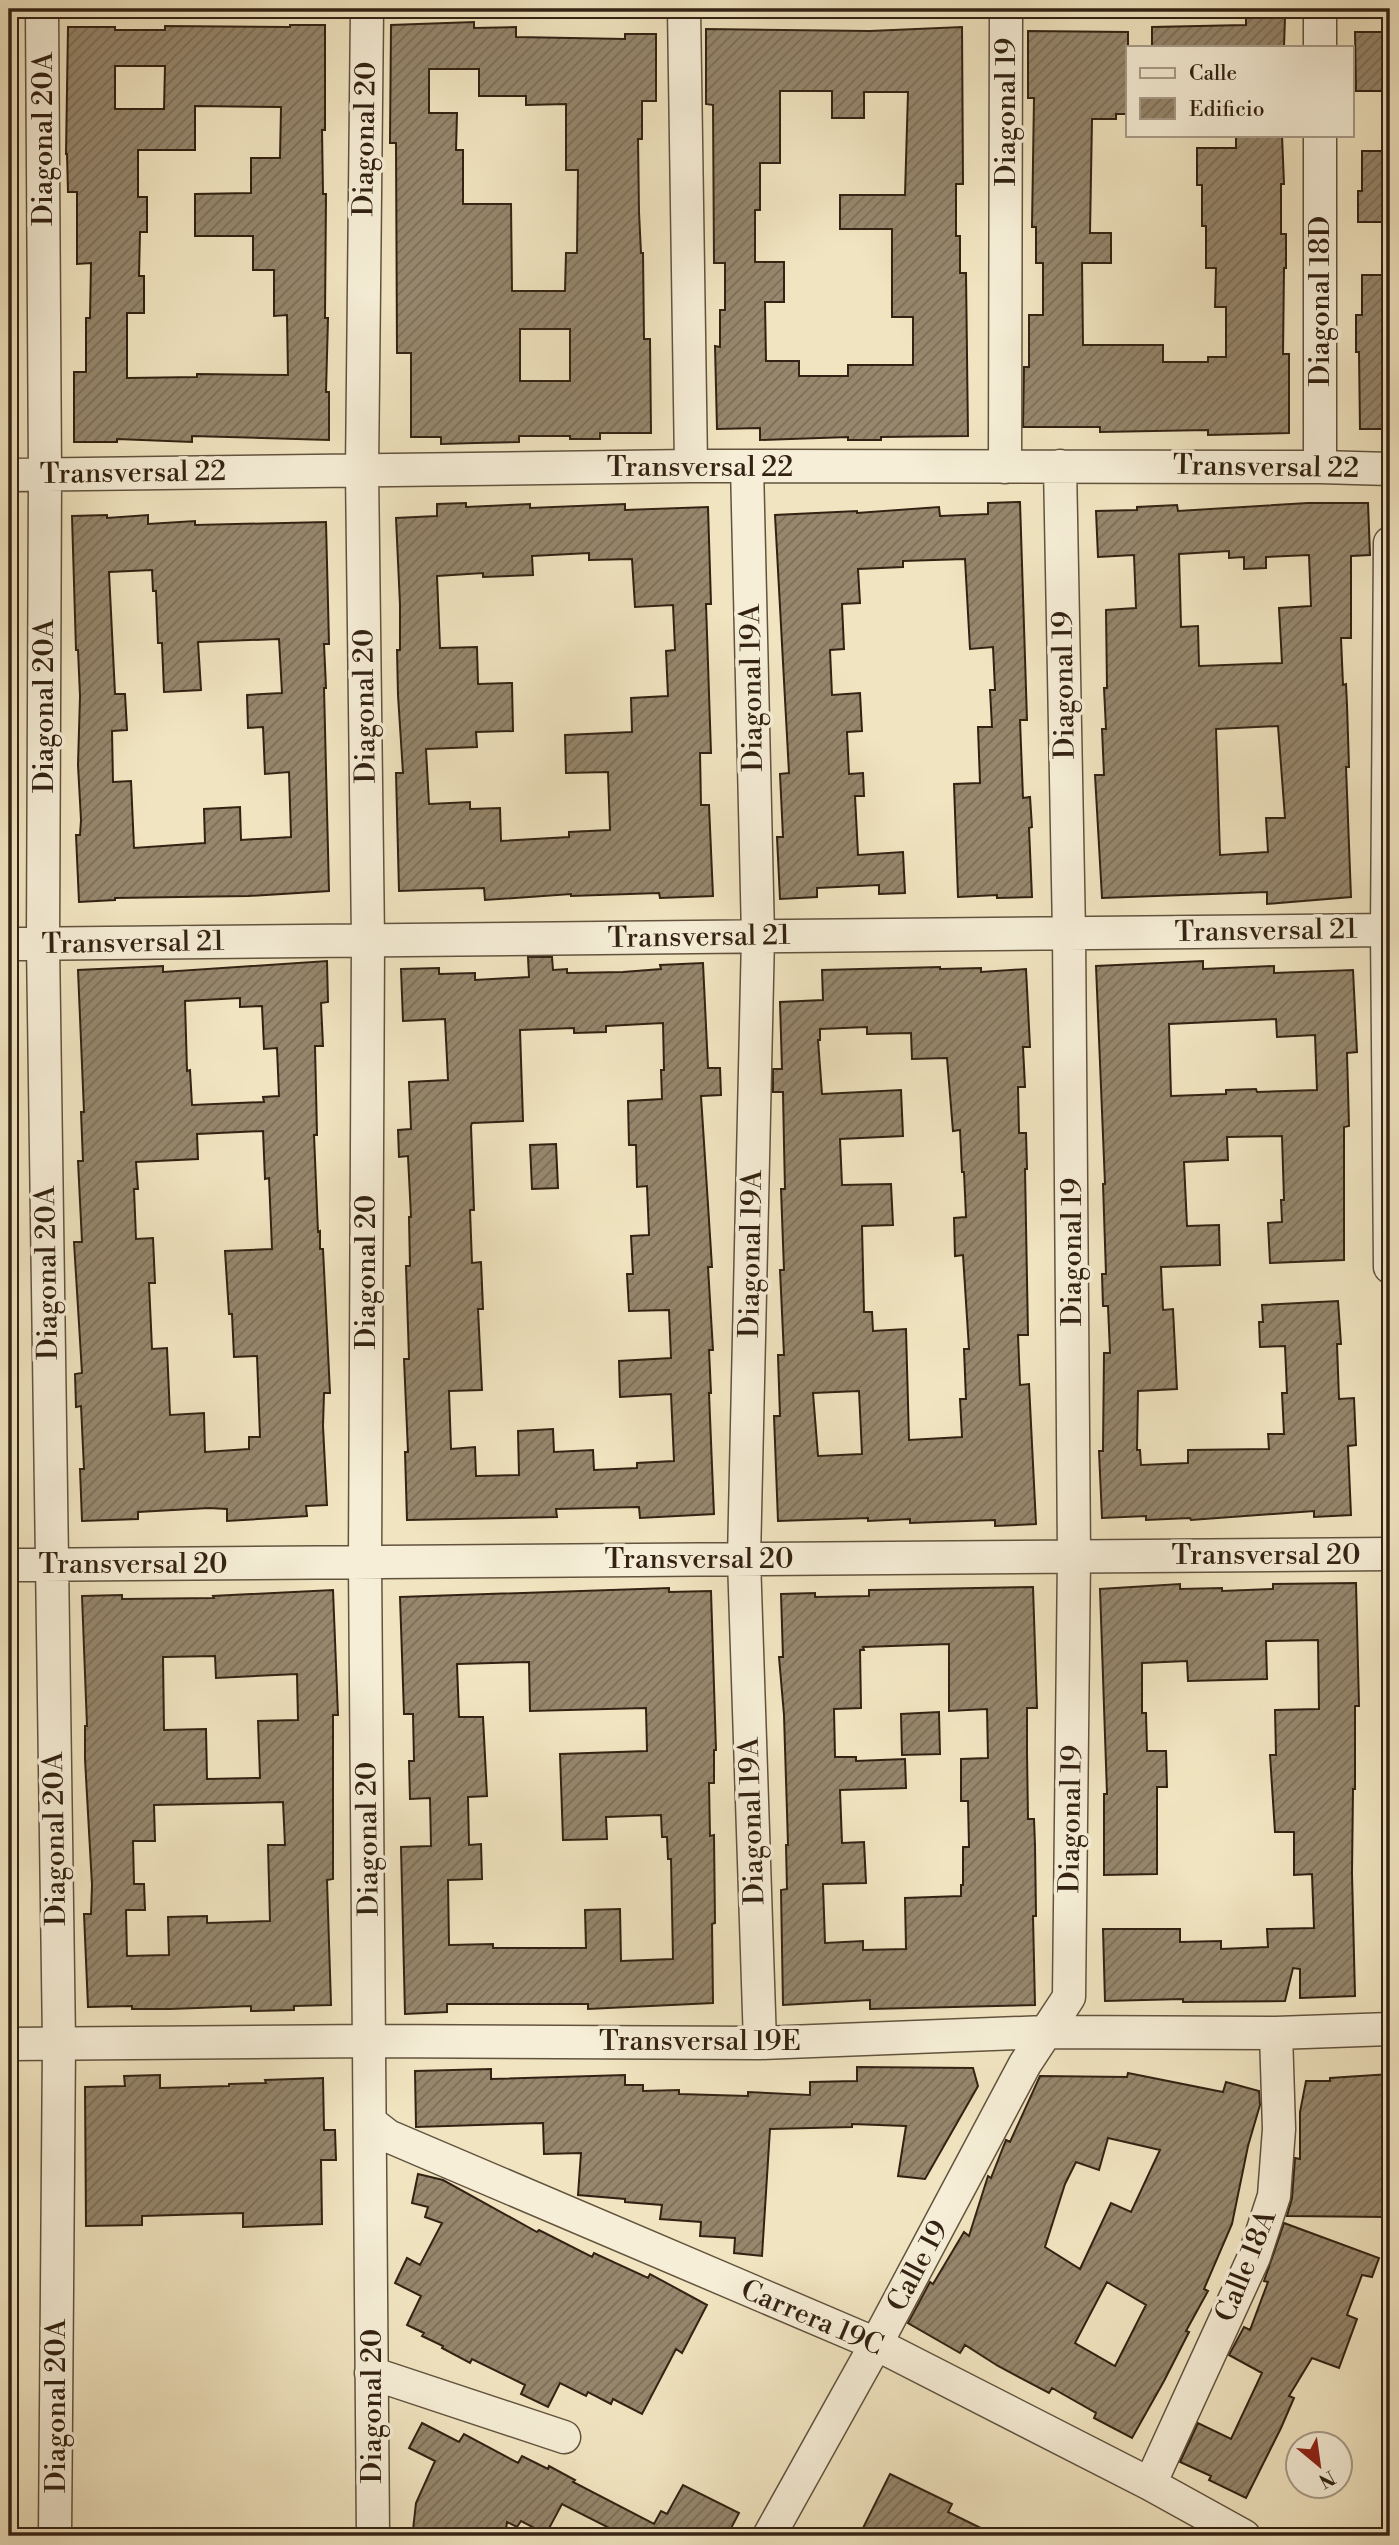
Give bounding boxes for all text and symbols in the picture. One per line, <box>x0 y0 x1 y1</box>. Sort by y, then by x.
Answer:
street label: Diagonal 19 <box>989 38 1024 186</box>
legend <box>1126 46 1354 136</box>
street label: Diagonal 20A <box>26 51 61 226</box>
street label: Diagonal 20 <box>346 61 384 217</box>
text: Calle <box>1189 61 1237 87</box>
text: Edificio <box>1189 97 1265 123</box>
street label: Diagonal 18D <box>1303 216 1338 386</box>
street label: Transversal 22 <box>1173 448 1359 486</box>
street label: Transversal 22 <box>607 450 793 485</box>
street label: Transversal 22 <box>40 454 226 492</box>
street label: Diagonal 19A <box>733 603 771 772</box>
street label: Diagonal 19 <box>1045 611 1083 759</box>
street label: Diagonal 20A <box>27 618 62 793</box>
street label: Diagonal 20 <box>346 628 384 784</box>
street label: Transversal 21 <box>1174 912 1358 950</box>
street label: Transversal 21 <box>607 918 791 956</box>
street label: Transversal 21 <box>41 924 225 962</box>
street label: Diagonal 19A <box>732 1169 770 1338</box>
street label: Diagonal 19 <box>1055 1178 1090 1326</box>
street label: Diagonal 20A <box>28 1185 66 1360</box>
street label: Diagonal 20 <box>349 1195 384 1349</box>
street label: Transversal 20 <box>1172 1538 1360 1573</box>
street label: Transversal 20 <box>605 1542 793 1577</box>
street label: Transversal 20 <box>39 1547 227 1582</box>
street label: Diagonal 19A <box>732 1736 772 1905</box>
street label: Diagonal 19 <box>1052 1745 1090 1893</box>
street label: Diagonal 20A <box>36 1751 74 1926</box>
street label: Diagonal 20 <box>349 1761 387 1917</box>
street label: Transversal 19E <box>599 2024 801 2059</box>
street label: Calle 18A <box>1208 2204 1285 2327</box>
street label: Calle 19 <box>880 2215 956 2317</box>
street label: Carrera 19C <box>736 2272 888 2364</box>
street label: Diagonal 20A <box>39 2318 74 2493</box>
street label: Diagonal 20 <box>355 2329 390 2483</box>
north arrow <box>1284 2430 1354 2500</box>
text: N <box>1314 2465 1339 2493</box>

